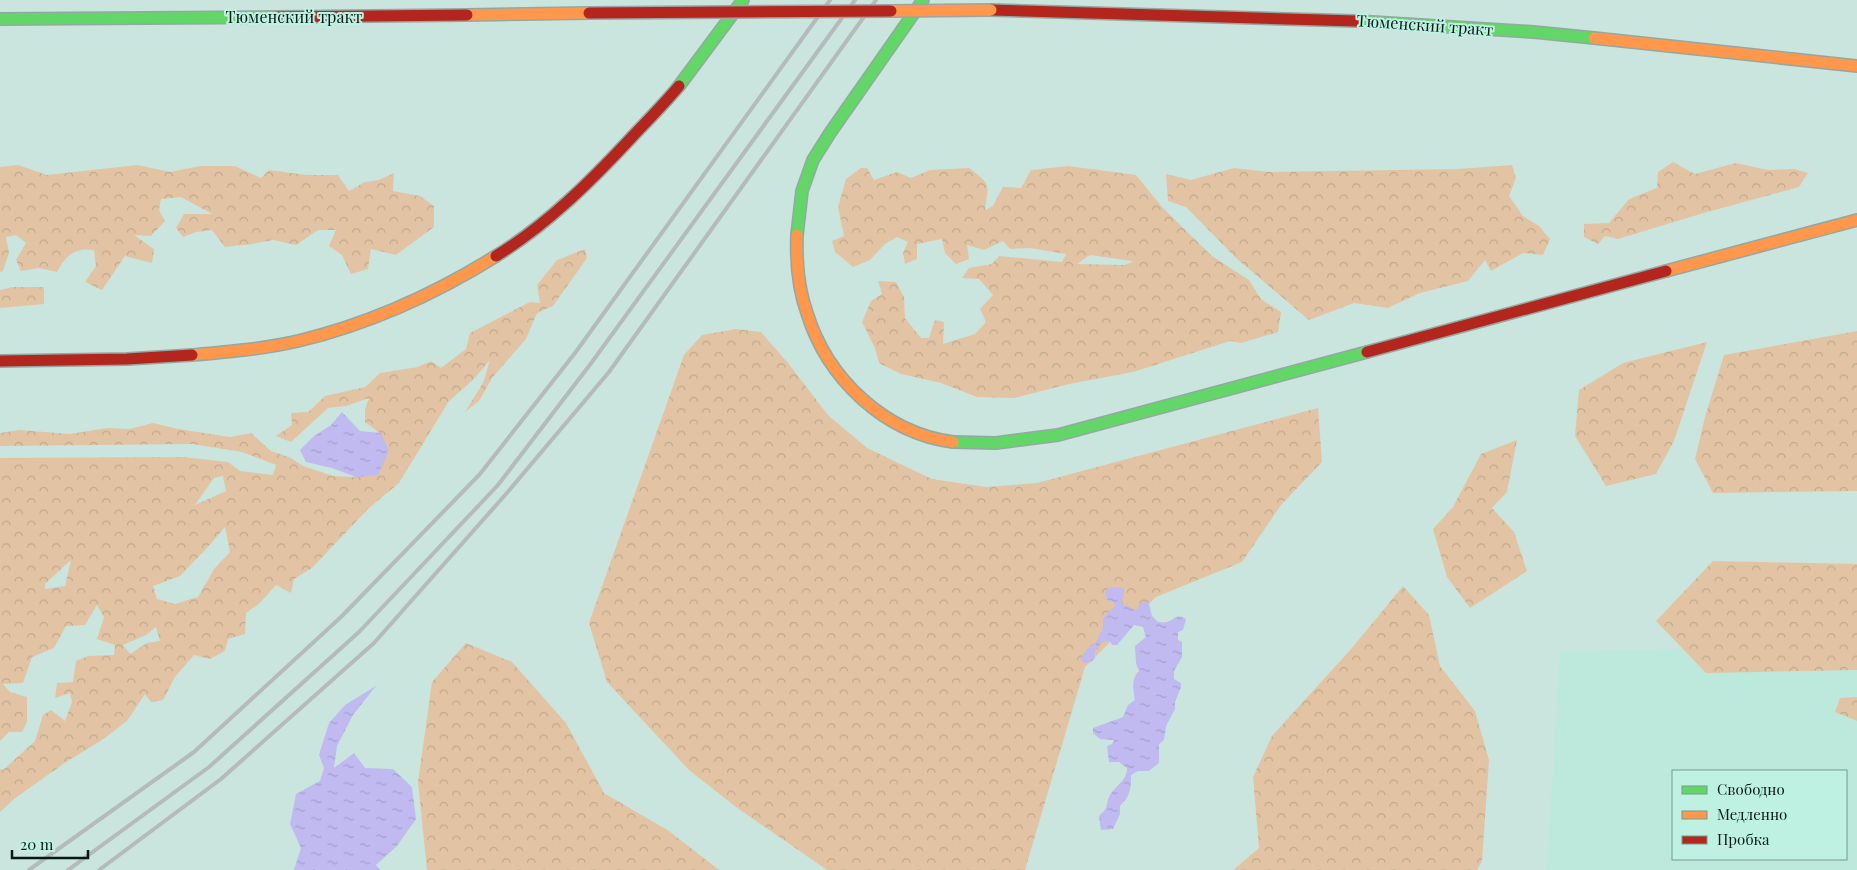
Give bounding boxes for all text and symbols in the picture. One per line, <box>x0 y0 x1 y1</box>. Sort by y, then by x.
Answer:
street label: Тюменский тракт <box>226 6 363 27</box>
street label: Тюменский тракт <box>1356 9 1494 40</box>
legend <box>1672 770 1847 860</box>
text: Свободно <box>1717 779 1785 799</box>
text: Медленно <box>1717 804 1787 824</box>
scale bar <box>12 828 89 860</box>
text: Пробка <box>1717 829 1770 849</box>
text: 20 m <box>20 834 54 854</box>

